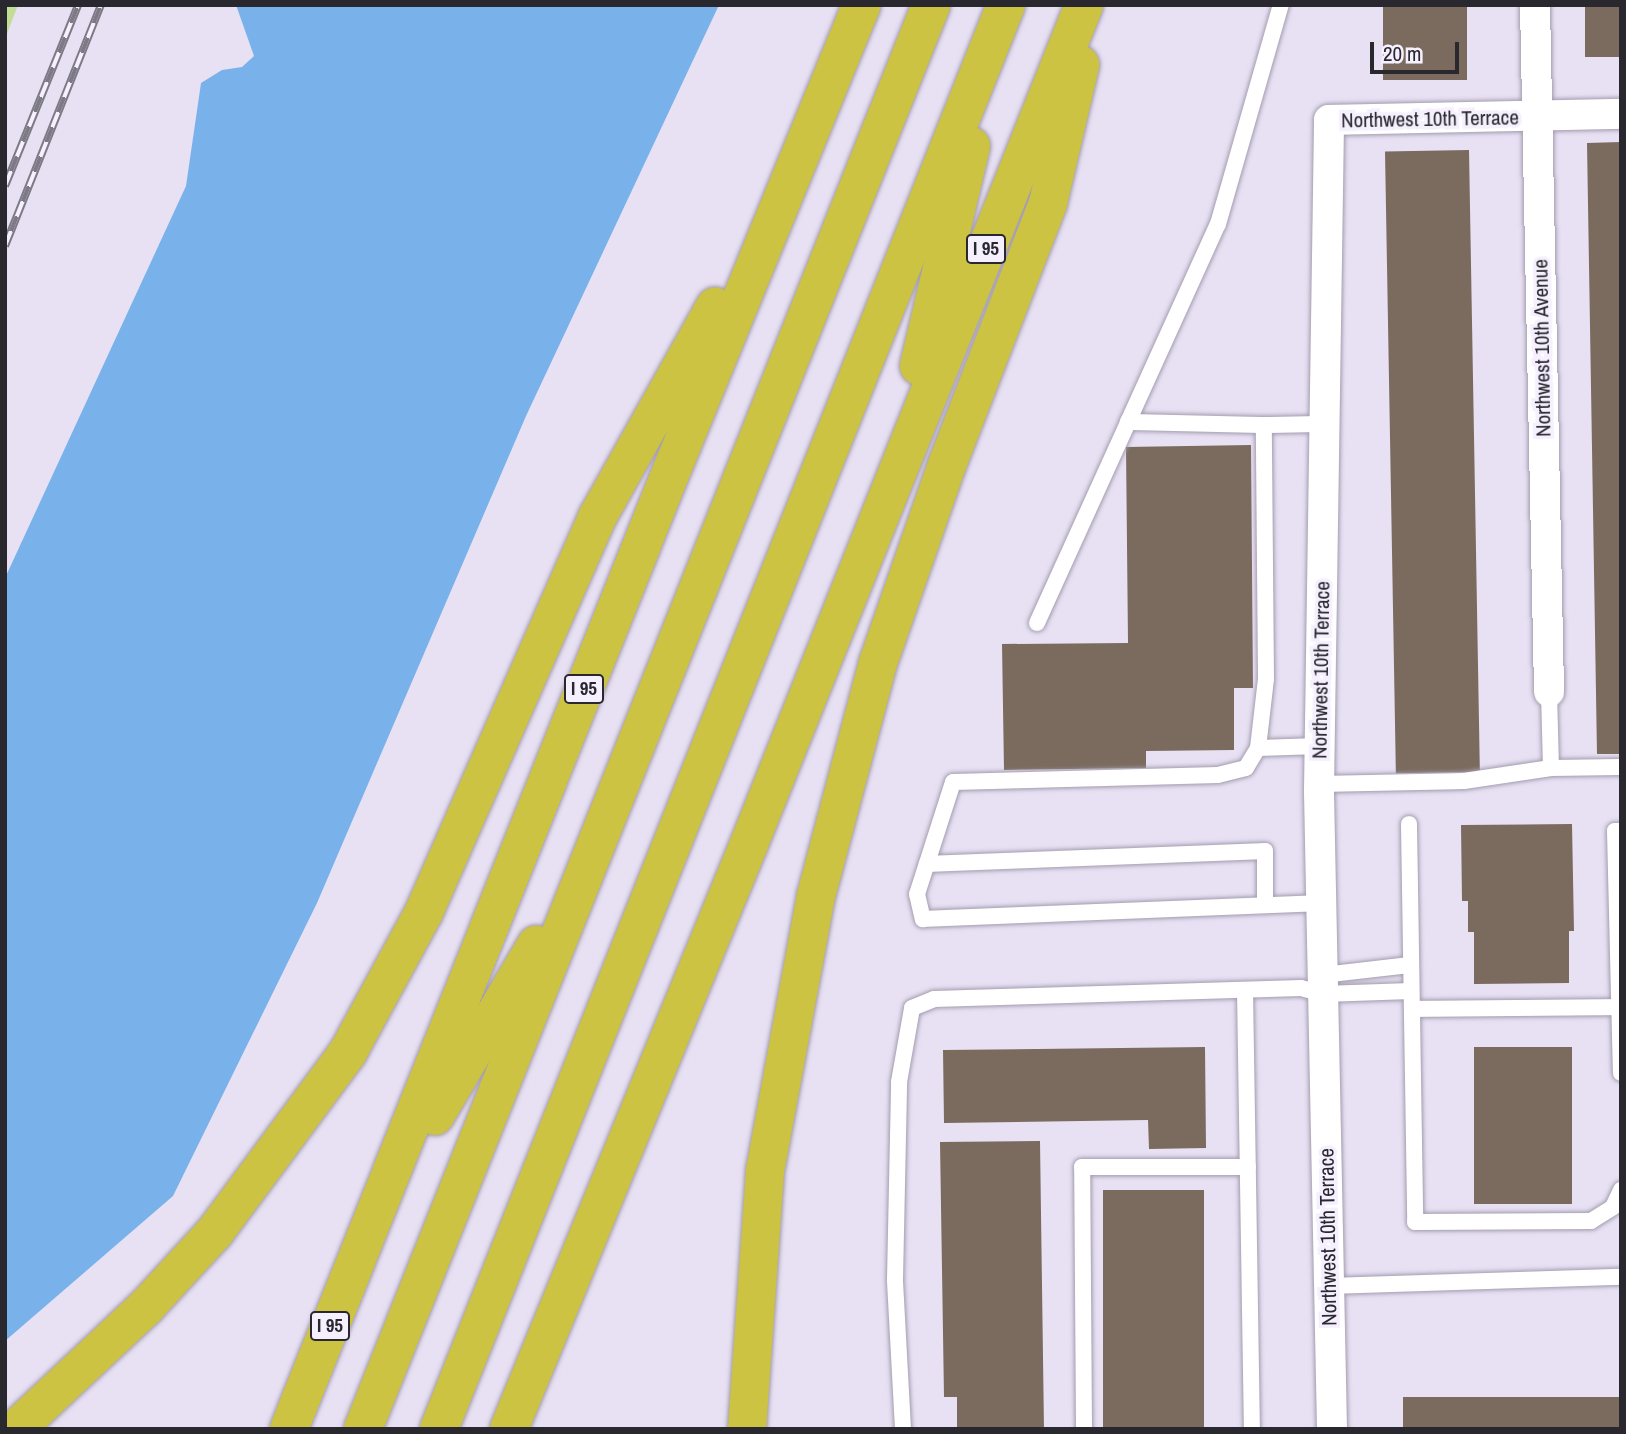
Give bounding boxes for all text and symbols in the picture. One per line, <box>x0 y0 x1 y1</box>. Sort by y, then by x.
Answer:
scale bar <box>1374 28 1463 72</box>
text: 20 m <box>1383 39 1421 68</box>
street label: Northwest 10th Terrace <box>1341 105 1519 133</box>
road number: I 95 <box>965 233 1007 264</box>
street label: Northwest 10th Avenue <box>1528 258 1556 438</box>
street label: Northwest 10th Terrace <box>1307 581 1335 759</box>
road number: I 95 <box>563 674 605 704</box>
street label: Northwest 10th Terrace <box>1314 1148 1342 1326</box>
road number: I 95 <box>309 1310 351 1342</box>

